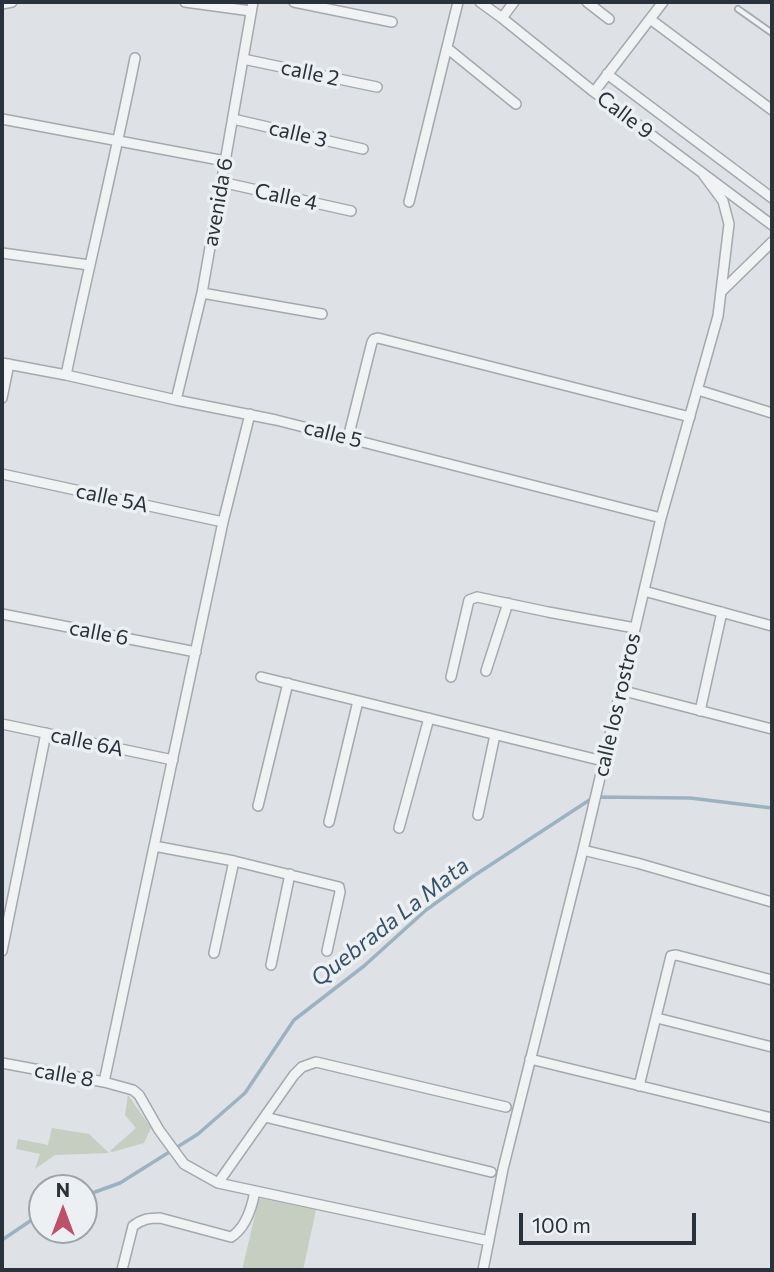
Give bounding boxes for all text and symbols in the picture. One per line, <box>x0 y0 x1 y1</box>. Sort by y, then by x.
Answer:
street label: calle 2 <box>279 55 341 91</box>
street label: Calle 9 <box>592 86 658 144</box>
street label: calle 3 <box>266 115 330 153</box>
street label: avenida 6 <box>198 156 238 248</box>
street label: Calle 4 <box>252 178 320 216</box>
street label: calle 5 <box>301 415 365 453</box>
street label: calle 5A <box>74 478 150 518</box>
street label: calle 6 <box>67 615 131 651</box>
street label: calle los rostros <box>588 631 646 779</box>
street label: calle 6A <box>48 722 126 762</box>
water label: Quebrada La Mata <box>305 852 475 992</box>
street label: calle 8 <box>32 1057 96 1093</box>
north arrow <box>28 1174 98 1244</box>
text: N <box>56 1178 70 1201</box>
scale bar <box>522 1198 699 1242</box>
text: 100 m <box>532 1212 591 1237</box>

